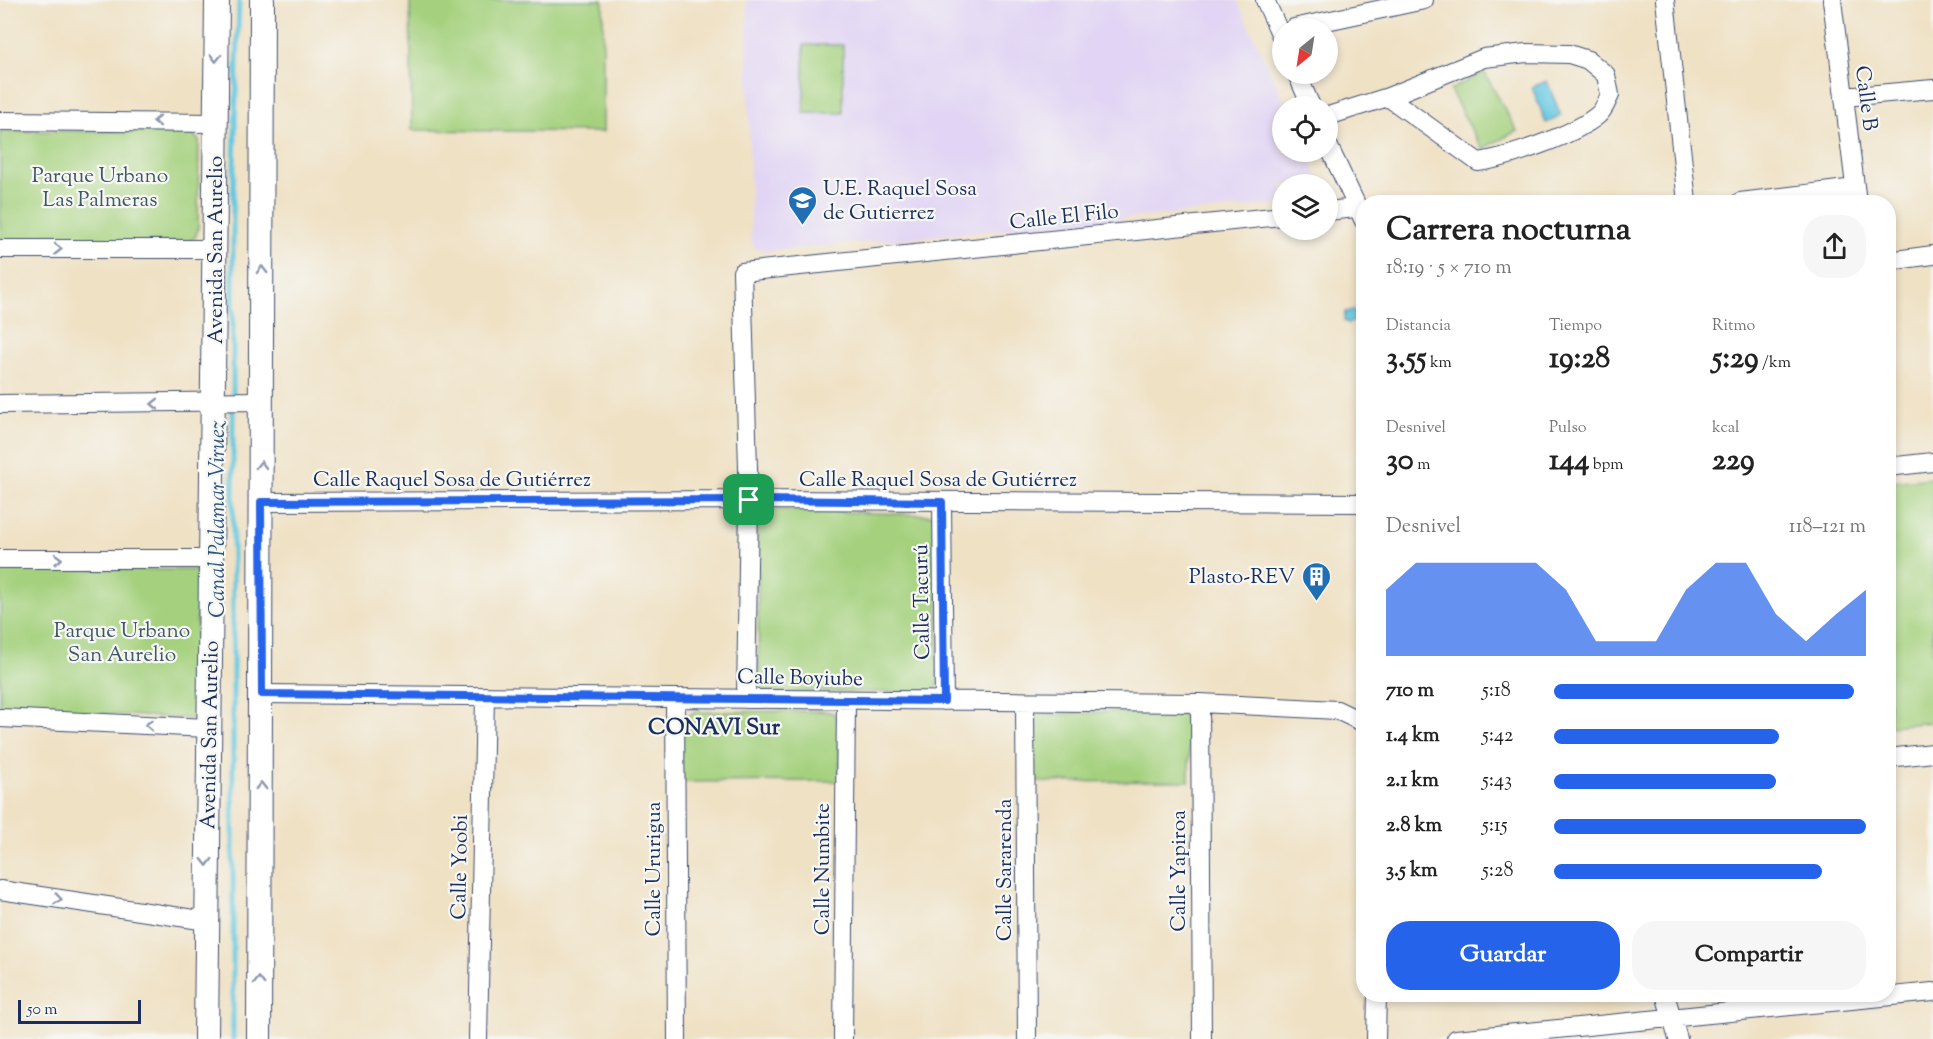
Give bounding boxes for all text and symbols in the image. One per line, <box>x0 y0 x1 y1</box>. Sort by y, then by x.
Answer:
north arrow <box>1272 18 1338 84</box>
map controls <box>1272 18 1338 240</box>
one-way arrow <box>210 54 222 63</box>
street label: Calle B <box>1846 64 1884 132</box>
button: locate <box>1272 96 1338 162</box>
one-way arrow <box>153 115 162 127</box>
street label: Avenida San Aurelio <box>202 156 232 344</box>
park label: Parque Urbano Las Palmeras <box>32 162 168 216</box>
button: layers <box>1272 174 1338 240</box>
place label: U.E. Raquel Sosa de Gutierrez <box>823 175 977 229</box>
school or university icon: U.E. Raquel Sosa de Gutierrez <box>786 184 818 226</box>
street label: Calle El Filo <box>1008 197 1120 239</box>
text: Carrera nocturna <box>1386 207 1631 255</box>
button: share <box>1803 215 1866 278</box>
one-way arrow <box>54 243 63 255</box>
text: 18:19 · 5 × 710 m <box>1386 254 1512 283</box>
one-way arrow <box>256 265 268 274</box>
text: Distancia <box>1386 315 1451 338</box>
text: Tiempo <box>1549 315 1602 338</box>
text: Ritmo <box>1712 315 1755 338</box>
text: 3.55 <box>1386 338 1426 381</box>
text: 19:28 <box>1549 338 1610 381</box>
text: 5:29 <box>1712 338 1759 381</box>
text: km <box>1426 352 1452 375</box>
text: /km <box>1759 352 1791 375</box>
one-way arrow <box>151 398 160 410</box>
text: Desnivel <box>1386 417 1446 440</box>
text: Pulso <box>1549 417 1587 440</box>
text: kcal <box>1712 417 1740 440</box>
water label: Canal Palamar Viruez <box>203 420 235 618</box>
text: 30 <box>1386 440 1414 483</box>
text: 144 <box>1549 440 1589 483</box>
text: 229 <box>1712 440 1755 483</box>
text: m <box>1414 454 1430 477</box>
text: bpm <box>1589 454 1624 477</box>
one-way arrow <box>255 460 268 469</box>
street label: Calle Raquel Sosa de Gutiérrez <box>313 466 591 496</box>
street label: Calle Raquel Sosa de Gutiérrez <box>799 466 1077 496</box>
pin <box>723 474 774 525</box>
icon: arrive <box>732 483 765 516</box>
text: Desnivel <box>1386 513 1461 542</box>
text: 118–121 m <box>1789 513 1866 542</box>
street label: Calle Tacurú <box>907 544 939 660</box>
one-way arrow <box>54 553 63 565</box>
building icon: Plasto-REV <box>1300 560 1332 602</box>
place label: Plasto-REV <box>1189 563 1295 593</box>
park label: Parque Urbano San Aurelio <box>54 617 190 671</box>
street label: Avenida San Aurelio <box>194 640 228 830</box>
street label: Calle Boyiube <box>737 663 863 695</box>
text: 710 m <box>1386 677 1434 706</box>
text: 5:18 <box>1482 677 1511 706</box>
district label: CONAVI Sur <box>648 713 781 745</box>
one-way arrow <box>145 718 154 731</box>
text: 1.4 km <box>1386 722 1440 751</box>
text: 5:42 <box>1482 722 1513 751</box>
text: 2.1 km <box>1386 767 1439 796</box>
text: 5:43 <box>1482 767 1512 796</box>
one-way arrow <box>255 781 267 790</box>
street label: Calle Sararenda <box>991 798 1021 941</box>
street label: Calle Ururigua <box>640 801 670 936</box>
street label: Calle Numbite <box>809 803 839 935</box>
street label: Calle Yapiroa <box>1165 810 1195 932</box>
text: 2.8 km <box>1386 812 1442 841</box>
text: 5:15 <box>1482 812 1508 841</box>
street label: Calle Yoobi <box>445 814 477 920</box>
text: 3.5 km <box>1386 857 1438 886</box>
text: 5:28 <box>1482 857 1513 886</box>
one-way arrow <box>201 858 213 867</box>
one-way arrow <box>53 892 62 904</box>
button: Guardar <box>1386 921 1620 990</box>
button: Compartir <box>1632 921 1866 990</box>
one-way arrow <box>253 976 265 985</box>
scale bar <box>18 997 141 1024</box>
text: 50 m <box>27 999 58 1022</box>

